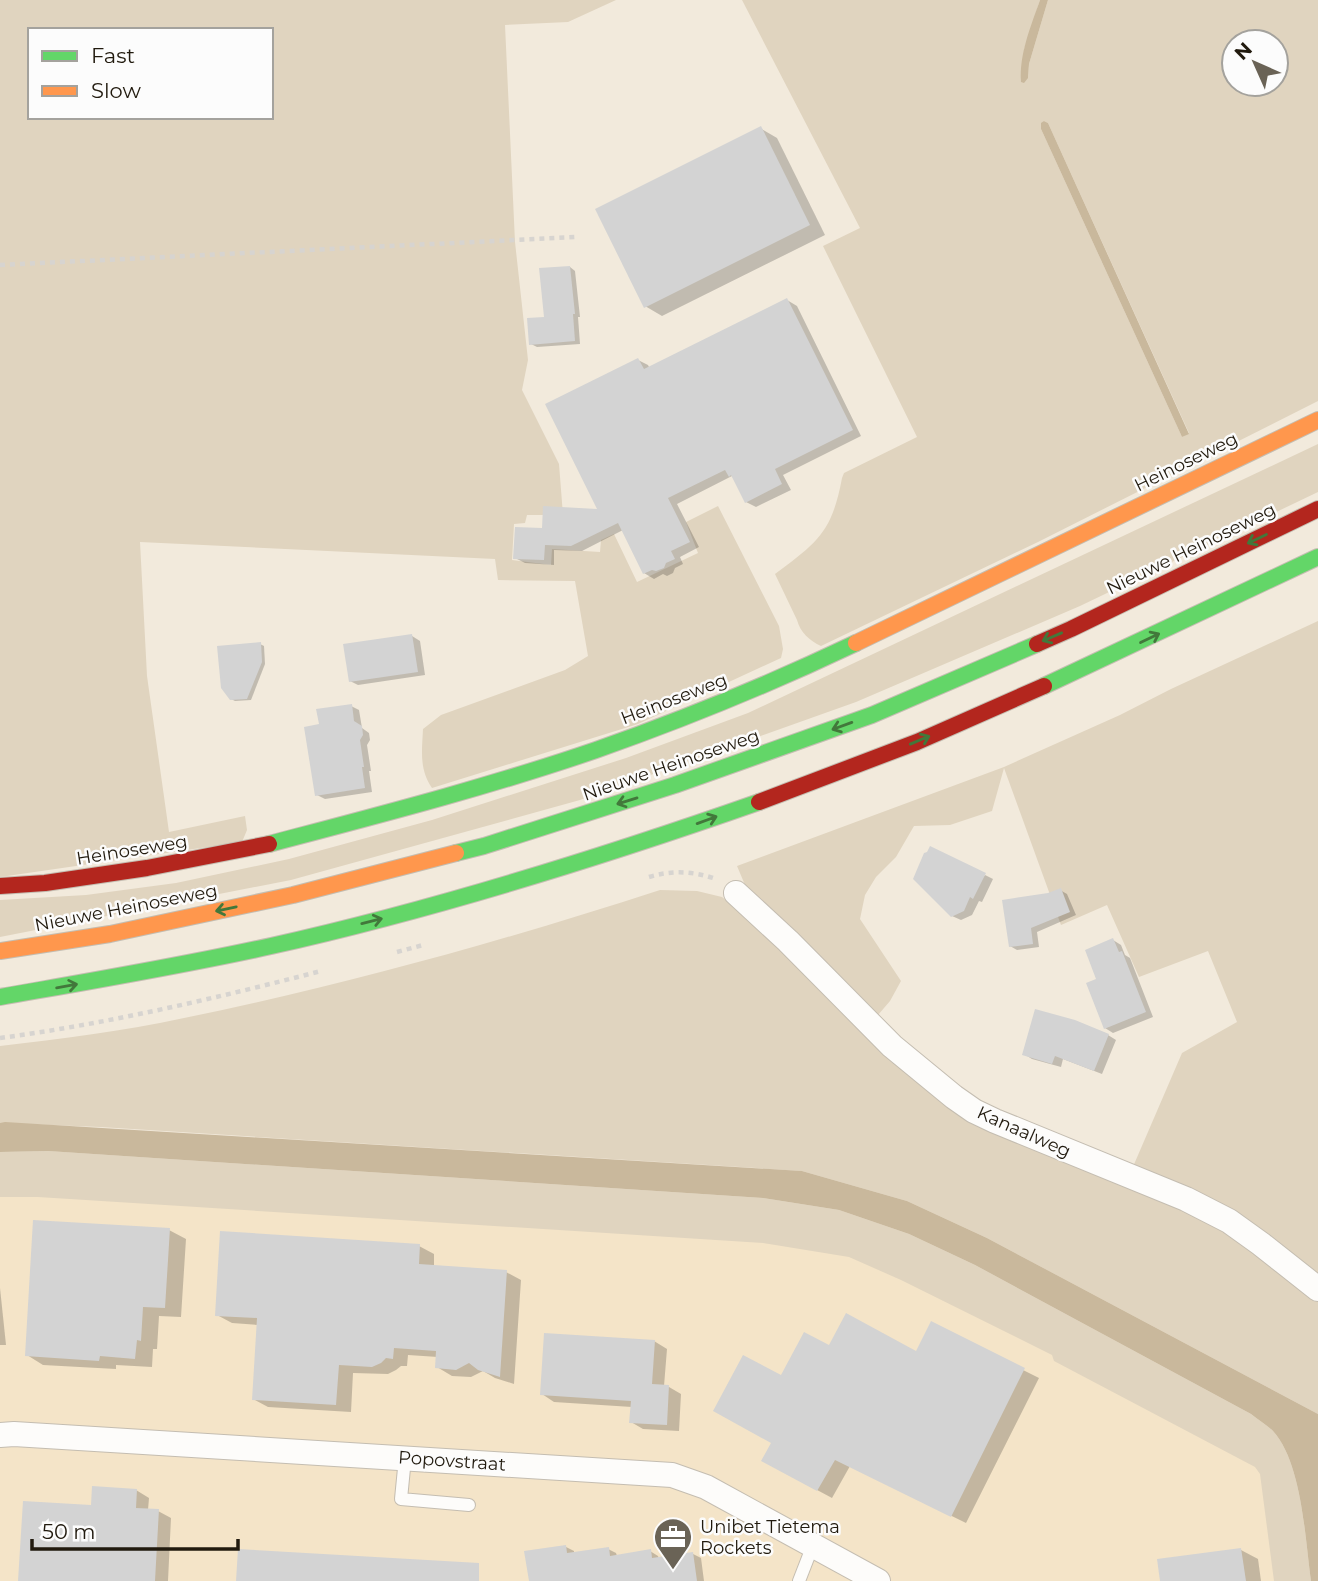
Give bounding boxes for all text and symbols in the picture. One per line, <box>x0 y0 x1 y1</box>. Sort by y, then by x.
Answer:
legend <box>28 28 273 119</box>
north arrow <box>1220 28 1290 98</box>
text: N <box>1230 38 1257 65</box>
text: Fast <box>91 43 135 68</box>
text: Slow <box>91 78 141 103</box>
street label: Heinoseweg <box>1131 428 1241 496</box>
street label: Nieuwe Heinoseweg <box>1103 498 1279 600</box>
one-way arrow <box>1247 532 1268 546</box>
one-way arrow <box>1041 631 1063 644</box>
one-way arrow <box>1139 631 1161 644</box>
street label: Heinoseweg <box>618 669 730 729</box>
one-way arrow <box>832 721 854 733</box>
street label: Nieuwe Heinoseweg <box>580 724 762 806</box>
one-way arrow <box>909 733 930 746</box>
one-way arrow <box>617 795 639 808</box>
one-way arrow <box>696 813 718 825</box>
street label: Heinoseweg <box>75 830 189 870</box>
street label: Nieuwe Heinoseweg <box>33 879 219 937</box>
one-way arrow <box>215 903 238 917</box>
one-way arrow <box>360 914 383 927</box>
one-way arrow <box>55 978 78 992</box>
street label: Kanaalweg <box>974 1102 1074 1162</box>
street label: Popovstraat <box>397 1446 507 1476</box>
scale bar <box>32 1508 238 1552</box>
office icon: Unibet Tietema Rockets <box>652 1516 694 1571</box>
place label: Unibet Tietema Rockets <box>700 1516 840 1559</box>
text: 50 m <box>42 1519 96 1544</box>

